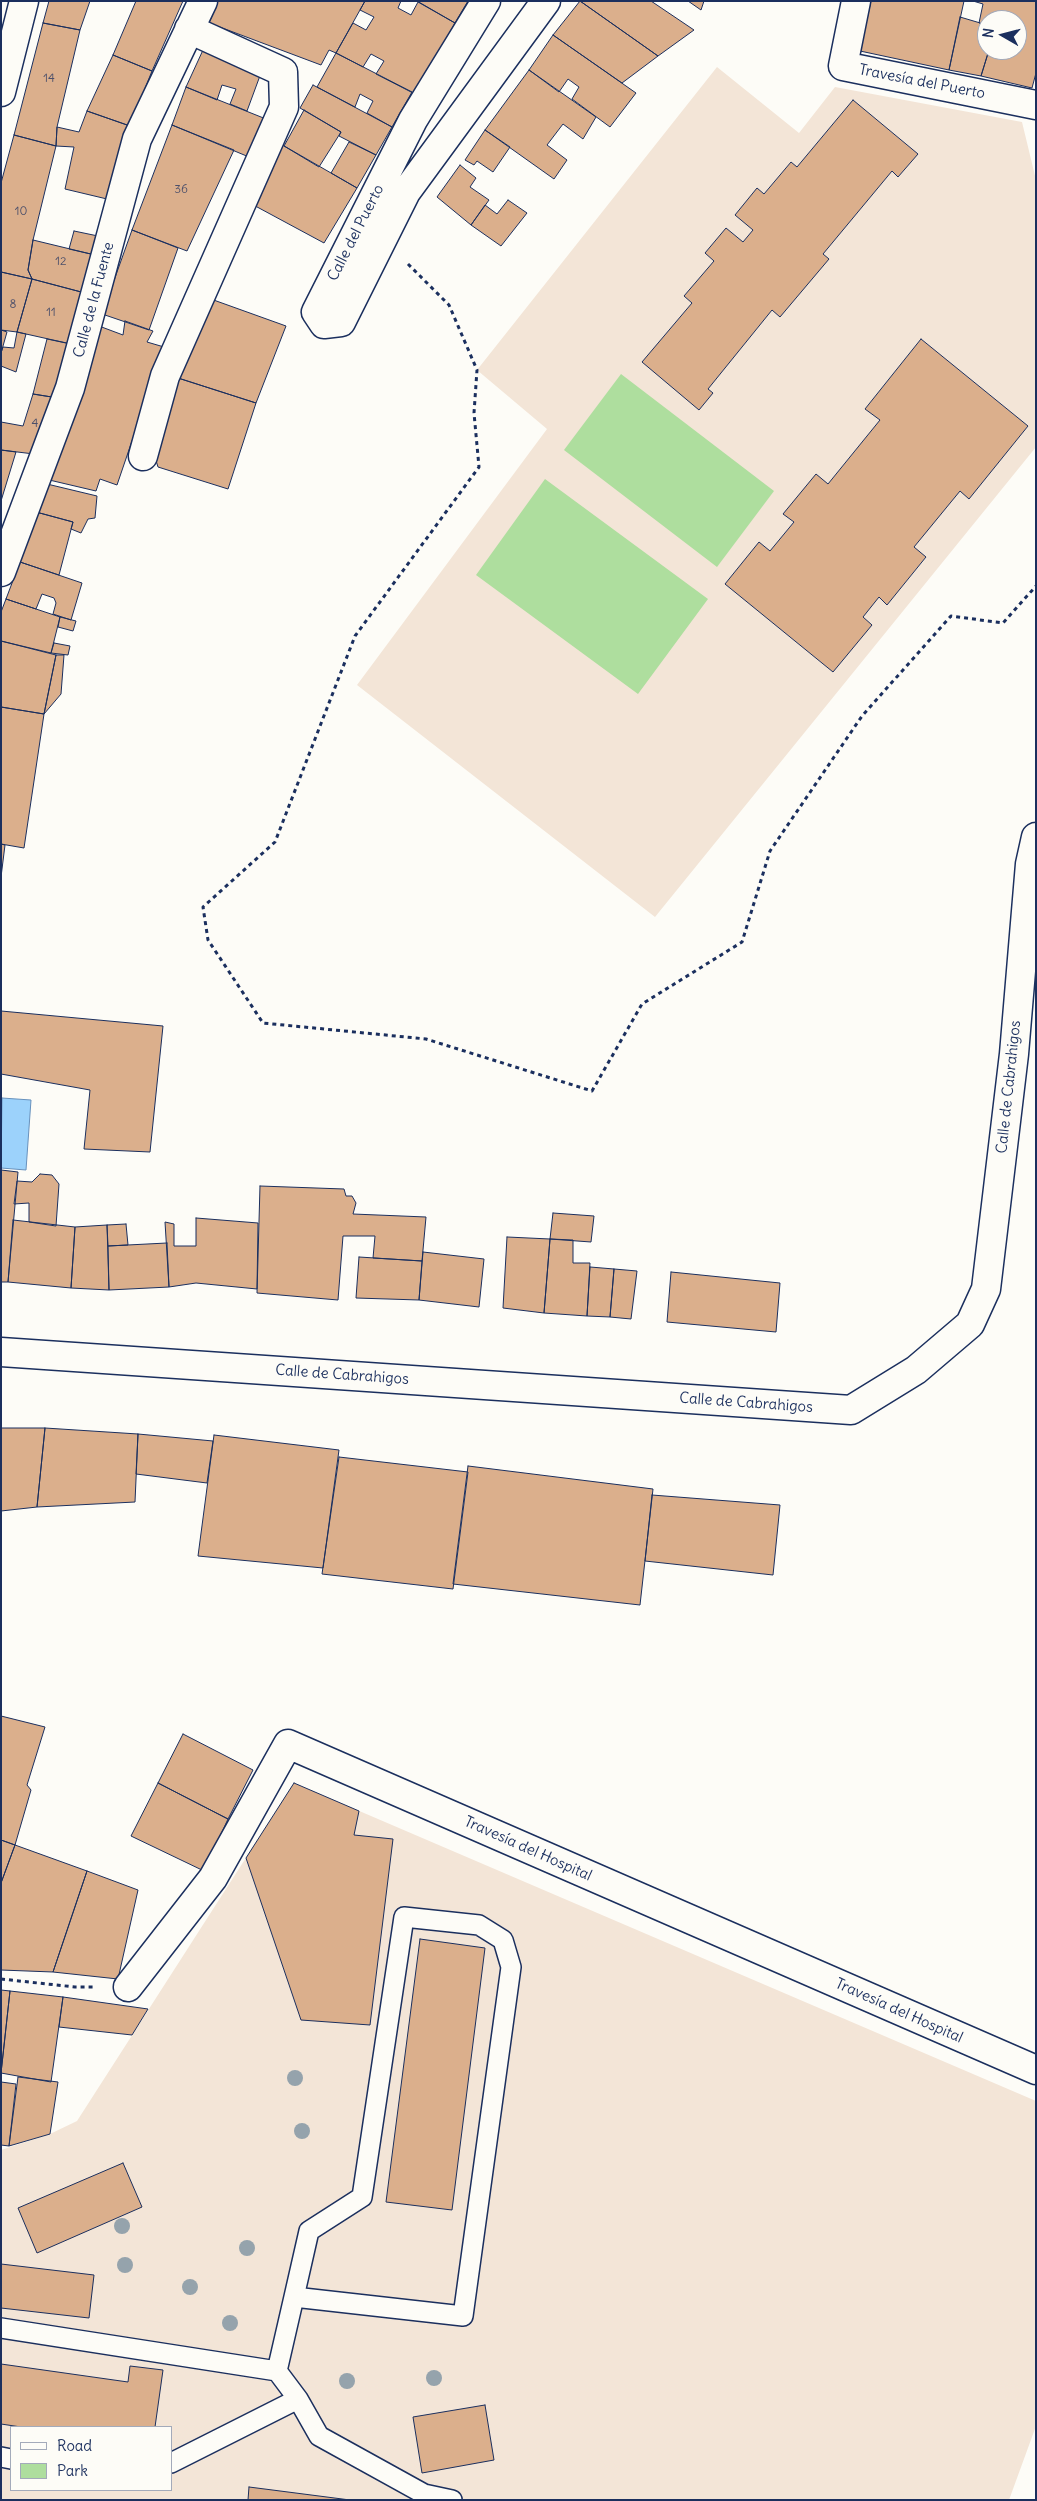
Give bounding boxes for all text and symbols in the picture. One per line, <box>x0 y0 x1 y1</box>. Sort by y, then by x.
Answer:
north arrow <box>977 10 1027 60</box>
text: N <box>979 27 998 39</box>
street label: Travesía del Puerto <box>857 61 987 103</box>
house number: 14 <box>43 72 55 86</box>
street label: Calle del Puerto <box>324 182 388 284</box>
house number: 36 <box>174 183 188 197</box>
house number: 10 <box>15 205 27 219</box>
street label: Calle de la Fuente <box>70 240 118 360</box>
house number: 12 <box>55 255 67 269</box>
house number: 8 <box>10 298 16 312</box>
house number: 11 <box>46 306 56 320</box>
house number: 4 <box>32 417 38 431</box>
street label: Calle de Cabrahigos <box>993 1020 1025 1154</box>
street label: Calle de Cabrahigos <box>275 1361 409 1389</box>
street label: Calle de Cabrahigos <box>679 1389 813 1417</box>
street label: Travesía del Hospital <box>461 1813 595 1885</box>
street label: Travesía del Hospital <box>832 1975 966 2047</box>
legend <box>10 2426 172 2491</box>
text: Road <box>57 2436 92 2455</box>
text: Park <box>57 2461 88 2480</box>

